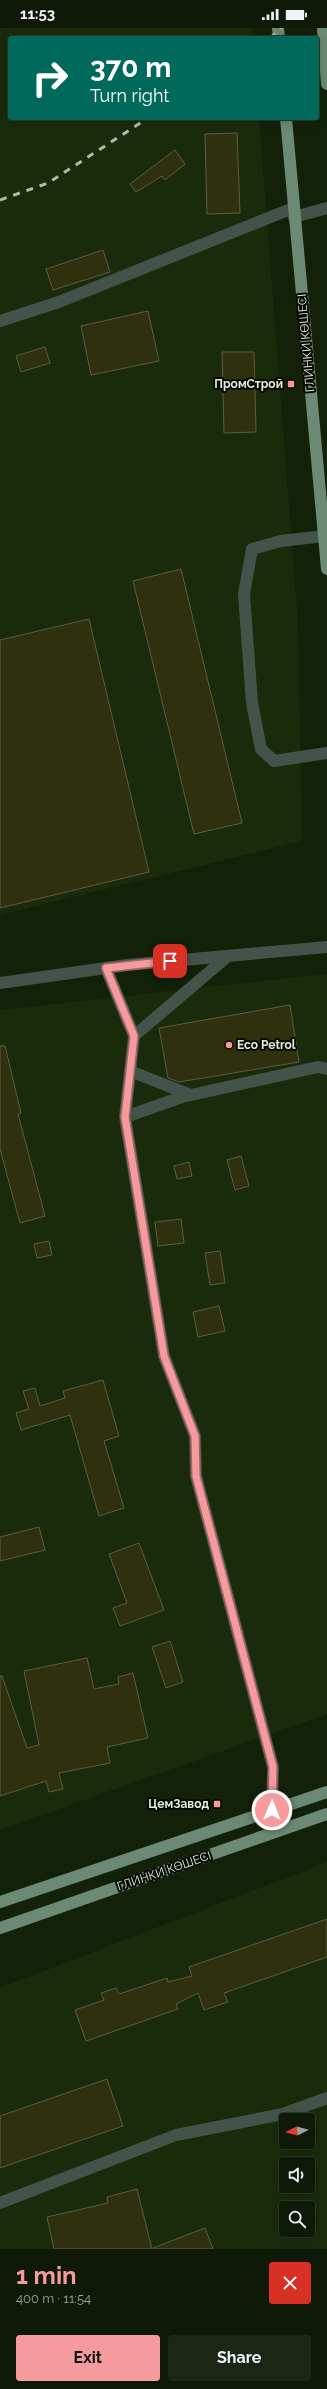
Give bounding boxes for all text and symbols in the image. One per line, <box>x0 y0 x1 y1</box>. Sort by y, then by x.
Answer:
text: 11:53 <box>20 5 55 23</box>
text: 370 m <box>90 51 171 84</box>
icon: right <box>24 52 76 104</box>
text: Turn right <box>90 85 169 106</box>
street label: ГЛИНКИ КӨШЕСІ <box>295 293 317 393</box>
place label: ПромСтрой <box>214 377 283 391</box>
marker: ПромСтрой <box>286 379 296 389</box>
pin <box>153 944 187 978</box>
icon: arrive <box>159 950 181 972</box>
place label: Eco Petrol <box>237 1038 296 1052</box>
marker: Eco Petrol <box>224 1040 234 1050</box>
position arrow <box>251 1789 293 1831</box>
place label: ЦемЗавод <box>148 1797 209 1811</box>
marker: ЦемЗавод <box>212 1799 222 1809</box>
street label: ГЛИНКИ КӨШЕСІ <box>115 1848 213 1894</box>
north arrow <box>279 2113 315 2149</box>
map controls <box>279 2113 315 2237</box>
button: sound <box>279 2157 315 2193</box>
button: search <box>279 2201 315 2237</box>
text: 1 min <box>16 2261 77 2290</box>
button: close <box>269 2262 311 2304</box>
text: 400 m · 11:54 <box>16 2291 91 2306</box>
button: Exit <box>16 2335 160 2381</box>
button: Share <box>168 2335 311 2381</box>

